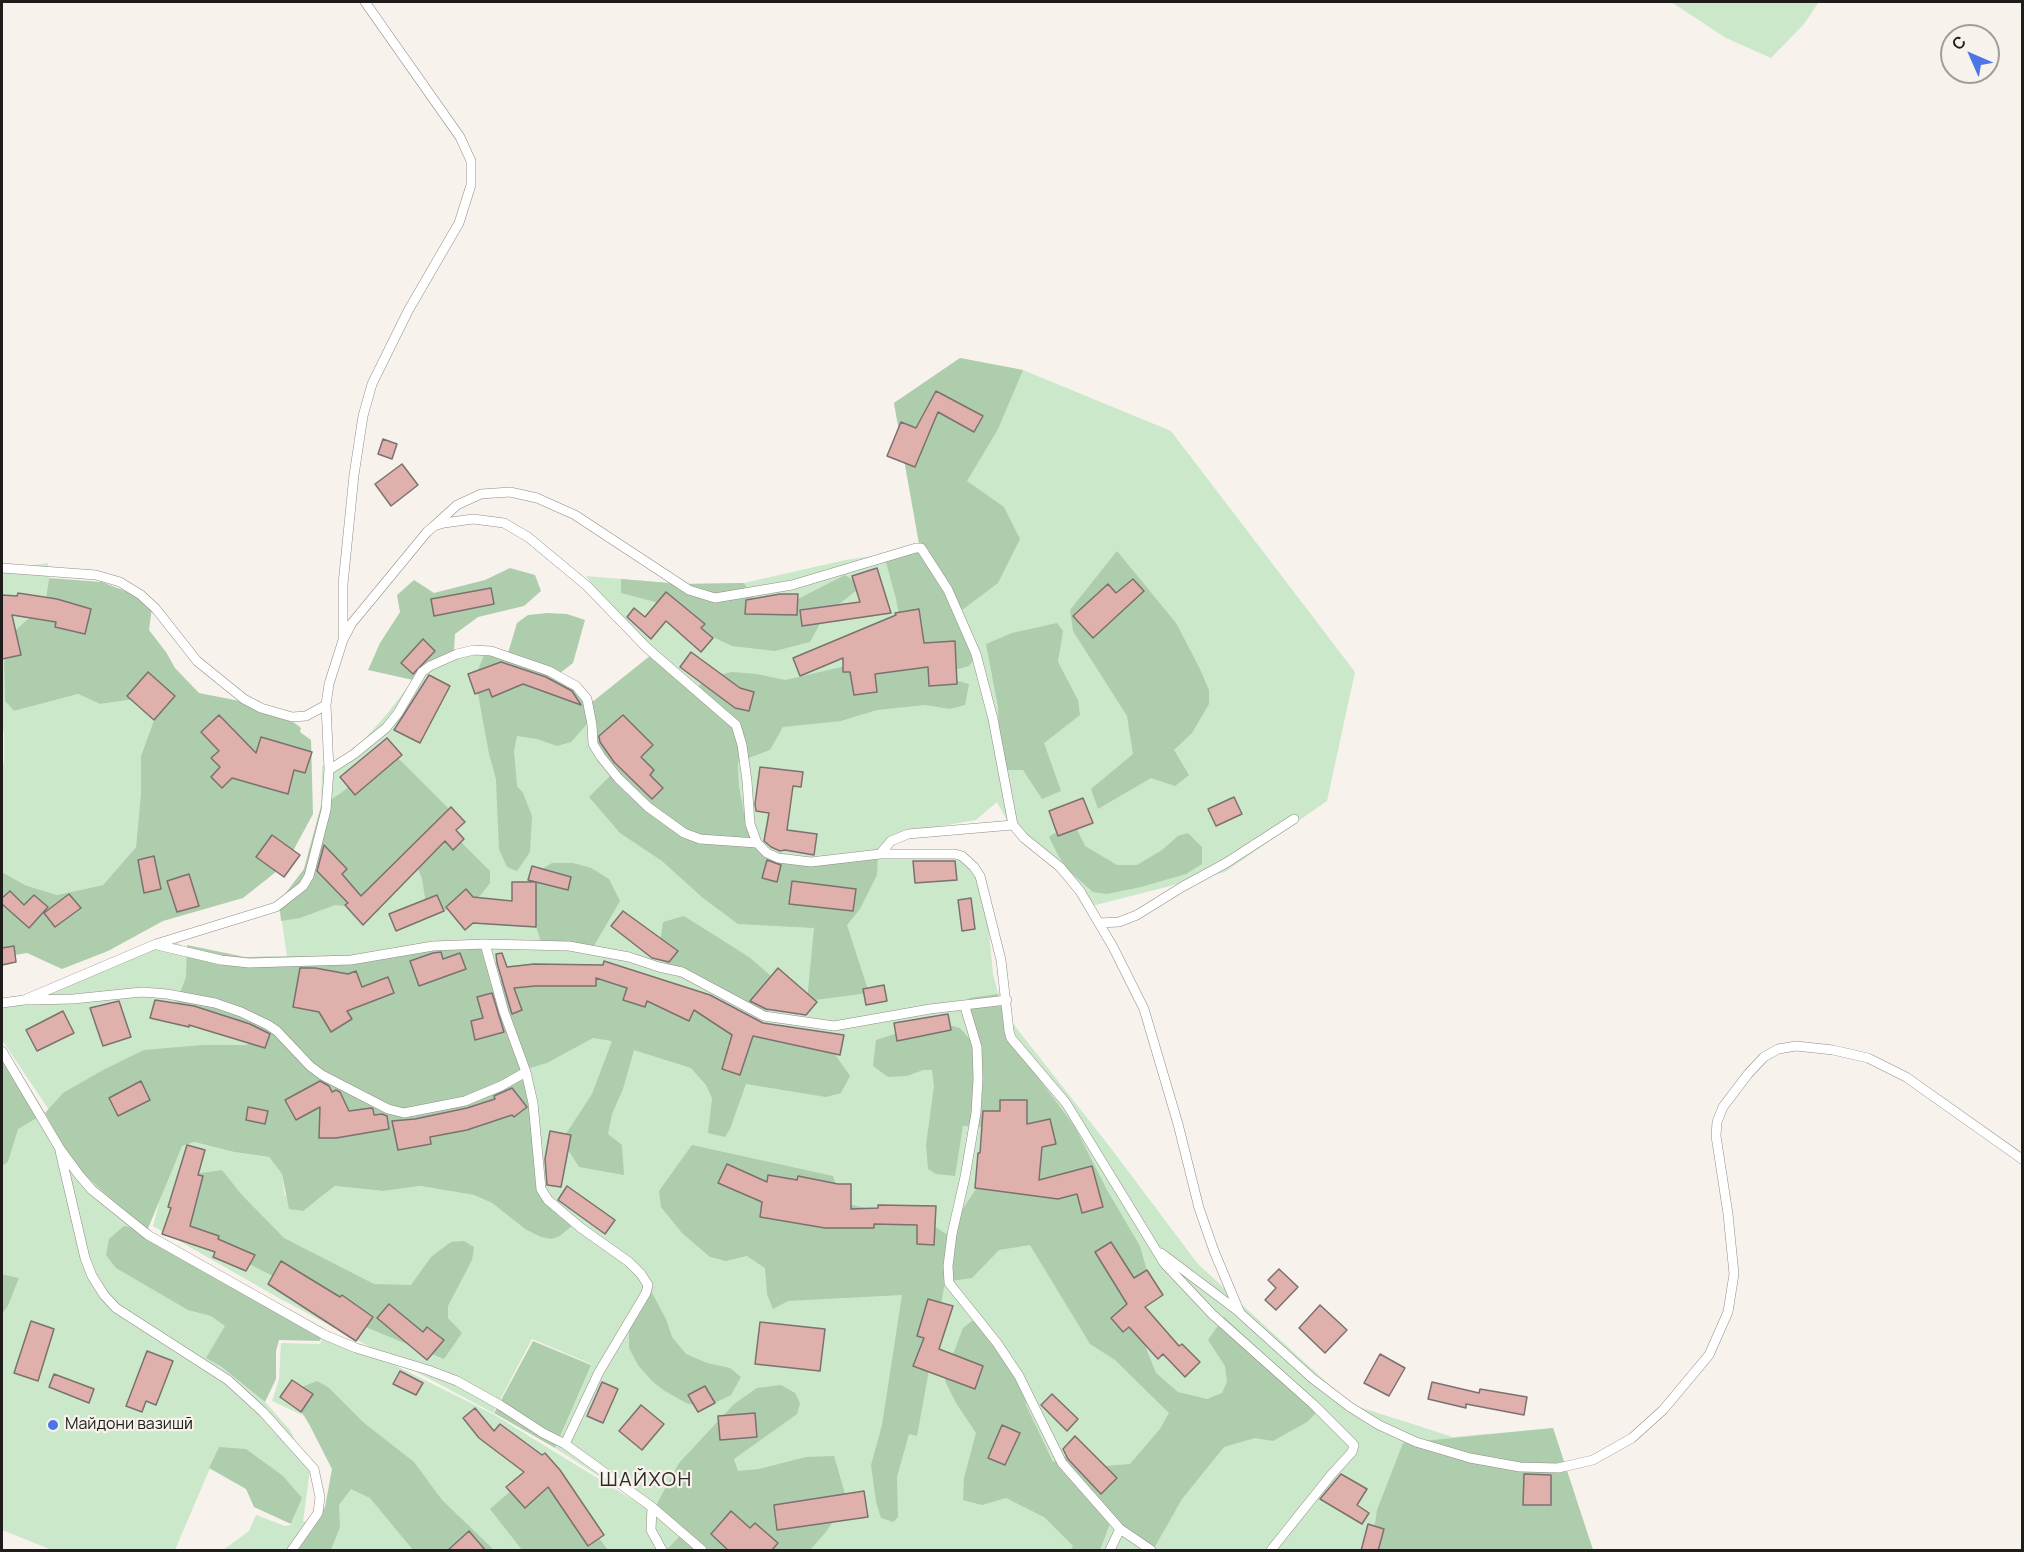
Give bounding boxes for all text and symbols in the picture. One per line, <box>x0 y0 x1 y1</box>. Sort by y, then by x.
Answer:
north arrow <box>1940 24 2000 84</box>
text: С <box>1947 31 1971 55</box>
place label: Майдони вазишӣ <box>65 1415 193 1435</box>
marker: Майдони вазишӣ <box>46 1418 60 1432</box>
district label: ШАЙХОН <box>599 1468 693 1492</box>

